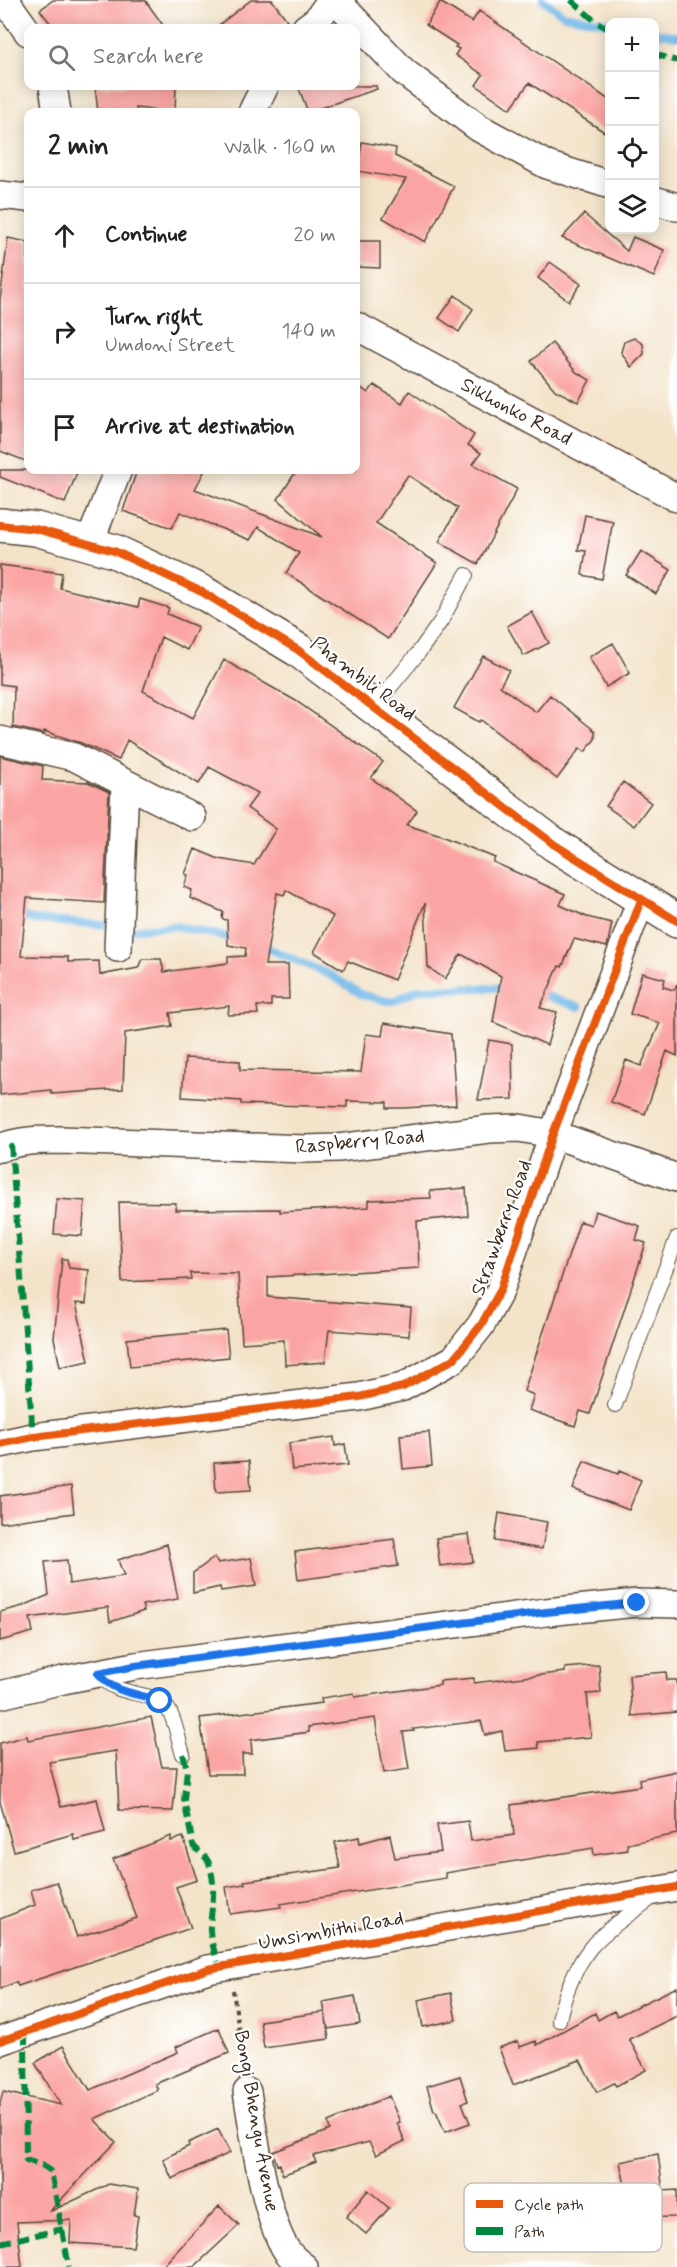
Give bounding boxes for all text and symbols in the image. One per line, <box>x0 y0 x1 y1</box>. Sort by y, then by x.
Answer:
map controls <box>605 18 659 234</box>
button: + <box>605 18 659 72</box>
search box <box>24 24 360 90</box>
icon: search <box>45 41 78 74</box>
text: Search here <box>93 43 204 71</box>
button: − <box>605 72 659 126</box>
button: locate <box>605 126 659 180</box>
text: 2 min <box>48 130 109 164</box>
text: Walk · 160 m <box>224 134 336 161</box>
button: layers <box>605 180 659 234</box>
icon: ahead <box>48 219 81 252</box>
text: Continue <box>105 221 187 249</box>
text: 20 m <box>293 222 336 249</box>
text: Turn right <box>105 304 203 332</box>
icon: right <box>48 315 81 348</box>
text: 140 m <box>282 318 336 345</box>
text: Umdoni Street <box>105 332 235 359</box>
street label: Sikhonko Road <box>456 371 576 453</box>
icon: arrive <box>48 411 81 444</box>
text: Arrive at destination <box>105 413 295 441</box>
street label: Phambili Road <box>305 630 421 728</box>
street label: Raspberry Road <box>294 1123 426 1161</box>
street label: Strawberry Road <box>465 1156 539 1300</box>
route end <box>623 1589 649 1615</box>
route start <box>146 1687 172 1713</box>
street label: Umsimbithi Road <box>256 1905 406 1957</box>
street label: Bongi Bhengu Avenue <box>226 2028 285 2214</box>
legend <box>464 2183 662 2252</box>
text: Cycle path <box>514 2195 584 2216</box>
text: Path <box>514 2222 545 2243</box>

